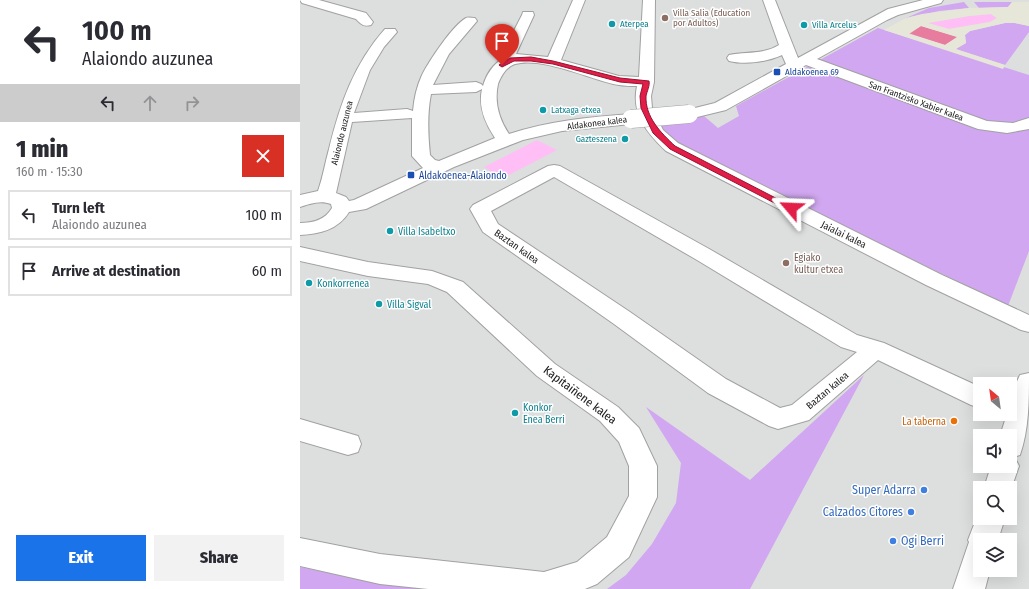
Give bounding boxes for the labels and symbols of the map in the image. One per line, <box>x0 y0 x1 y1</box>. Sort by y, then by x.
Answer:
place label: Villa Salia (Education por Adultos) <box>673 8 750 28</box>
marker: Villa Salia (Education por Adultos) <box>660 13 670 23</box>
marker: Aterpea <box>607 19 617 29</box>
place label: Aterpea <box>620 19 649 29</box>
marker: Villa Arcelus <box>799 20 809 30</box>
place label: Villa Arcelus <box>812 20 857 30</box>
pin <box>485 24 519 65</box>
marker: Aldakoenea 69 <box>772 67 782 77</box>
place label: Aldakoenea 69 <box>785 67 839 77</box>
street label: San Frantzisko Xabier kalea <box>867 79 965 123</box>
street label: Alaiondo auzunea <box>329 99 355 166</box>
marker: Latxaga etxea <box>538 105 548 115</box>
place label: Latxaga etxea <box>551 105 602 115</box>
street label: Aldakonea kalea <box>566 114 628 132</box>
place label: Gazteszena <box>576 134 618 144</box>
marker: Gazteszena <box>620 134 630 144</box>
marker: Aldakoenea-Alaiondo <box>406 170 416 180</box>
place label: Aldakoenea-Alaiondo <box>419 170 507 182</box>
position arrow <box>770 187 812 229</box>
street label: Jaialai kalea <box>819 219 868 251</box>
marker: Villa Isabeltxo <box>385 226 395 236</box>
place label: Villa Isabeltxo <box>398 226 456 238</box>
street label: Baztan kalea <box>492 227 541 267</box>
place label: Egiako kultur etxea <box>794 252 843 276</box>
marker: Egiako kultur etxea <box>781 258 791 268</box>
marker: Konkorrenea <box>304 278 314 288</box>
place label: Konkorrenea <box>317 278 369 290</box>
marker: Villa Sigval <box>374 299 384 309</box>
place label: Villa Sigval <box>387 299 431 311</box>
street label: Kapitaiñene kalea <box>541 363 619 427</box>
street label: Baztan kalea <box>804 369 851 412</box>
north arrow <box>973 377 1017 421</box>
place label: Konkor Enea Berri <box>523 402 565 426</box>
marker: Konkor Enea Berri <box>510 408 520 418</box>
place label: La taberna <box>902 416 946 428</box>
marker: La taberna <box>949 416 959 426</box>
place label: Super Adarra <box>852 483 916 497</box>
marker: Super Adarra <box>919 485 929 495</box>
place label: Calzados Citores <box>823 505 903 519</box>
marker: Calzados Citores <box>906 507 916 517</box>
place label: Ogi Berri <box>901 534 944 548</box>
marker: Ogi Berri <box>888 536 898 546</box>

